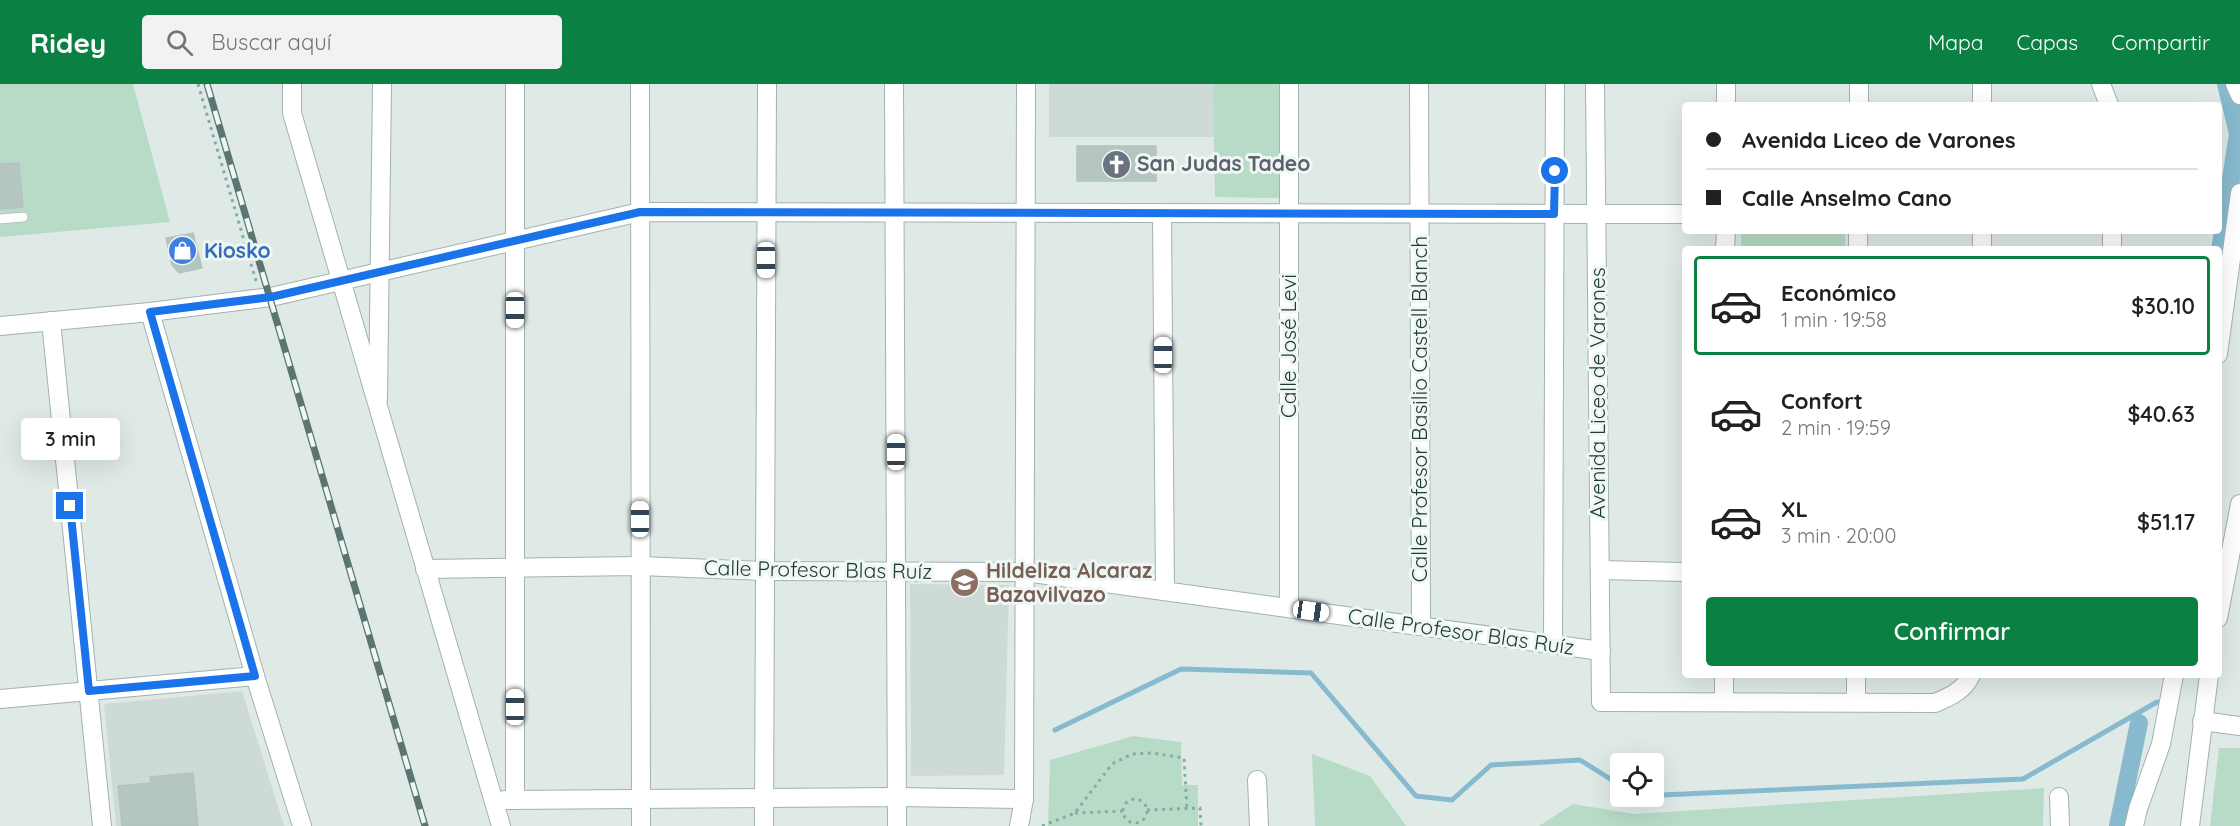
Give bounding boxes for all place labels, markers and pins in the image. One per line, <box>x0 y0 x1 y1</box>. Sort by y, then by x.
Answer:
church icon: San Judas Tadeo <box>1100 148 1132 180</box>
place label: San Judas Tadeo <box>1137 150 1310 176</box>
shop icon: Kiosko <box>167 235 199 267</box>
place label: Kiosko <box>204 237 271 263</box>
place label: Hildeliza Alcaraz Bazavilvazo <box>986 557 1152 607</box>
school or university icon: Hildeliza Alcaraz Bazavilvazo <box>949 567 981 599</box>

